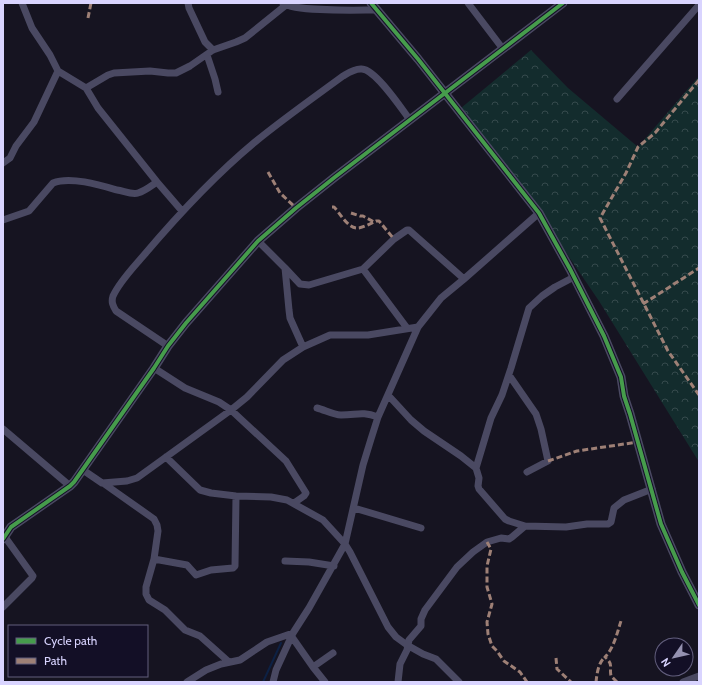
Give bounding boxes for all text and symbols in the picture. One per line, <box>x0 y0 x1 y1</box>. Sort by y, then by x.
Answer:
legend <box>8 625 148 677</box>
text: Cycle path <box>44 633 97 648</box>
north arrow <box>654 637 694 677</box>
text: Path <box>44 653 67 668</box>
text: N <box>658 655 674 670</box>

